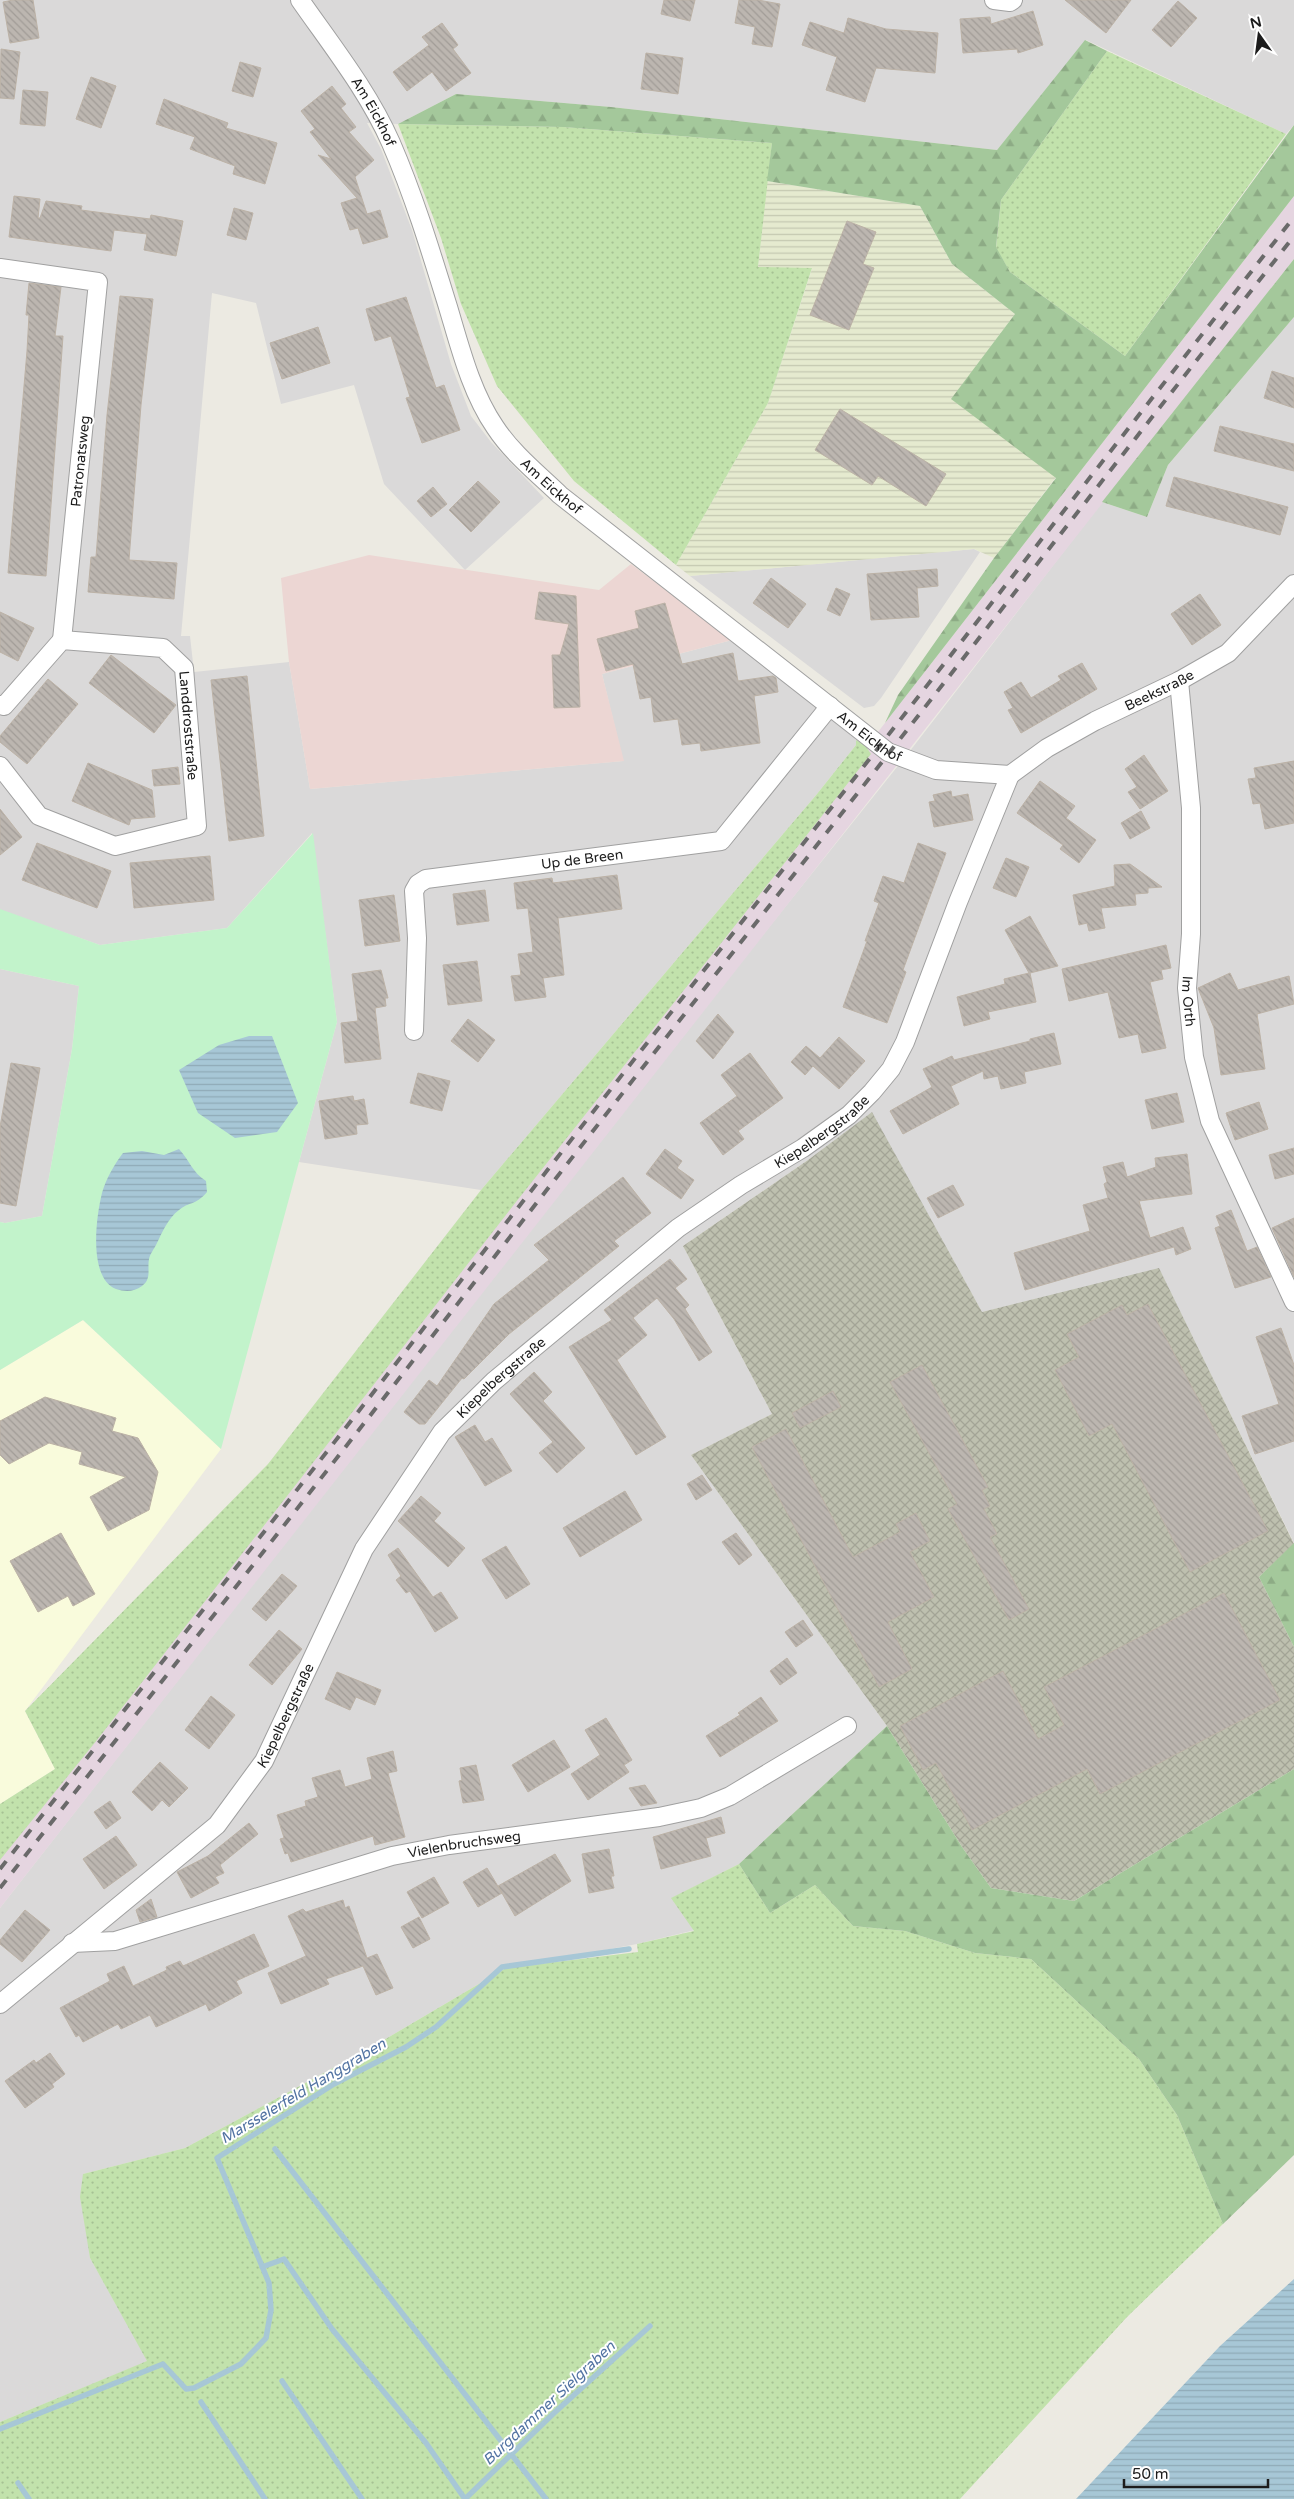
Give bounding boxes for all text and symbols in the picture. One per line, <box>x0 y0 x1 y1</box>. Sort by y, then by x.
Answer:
north arrow <box>1234 10 1284 60</box>
text: N <box>1248 13 1263 32</box>
street label: Am Eickhof <box>347 74 400 150</box>
street label: Patronatsweg <box>67 415 94 508</box>
street label: Am Eickhof <box>517 455 586 519</box>
street label: Beekstraße <box>1122 666 1197 715</box>
street label: Landdroststraße <box>175 670 201 781</box>
street label: Am Eickhof <box>833 707 905 766</box>
street label: Up de Breen <box>540 846 624 873</box>
street label: Im Orth <box>1178 975 1199 1027</box>
street label: Kiepelbergstraße <box>771 1092 873 1172</box>
street label: Kiepelbergstraße <box>453 1334 549 1422</box>
street label: Kiepelbergstraße <box>254 1661 318 1772</box>
street label: Vielenbruchsweg <box>406 1828 522 1862</box>
water label: Marsselerfeld Hanggraben <box>217 2034 390 2148</box>
water label: Burgdammer Sielgraben <box>479 2337 619 2469</box>
scale bar <box>1124 2456 1268 2488</box>
text: 50 m <box>1132 2465 1169 2483</box>

